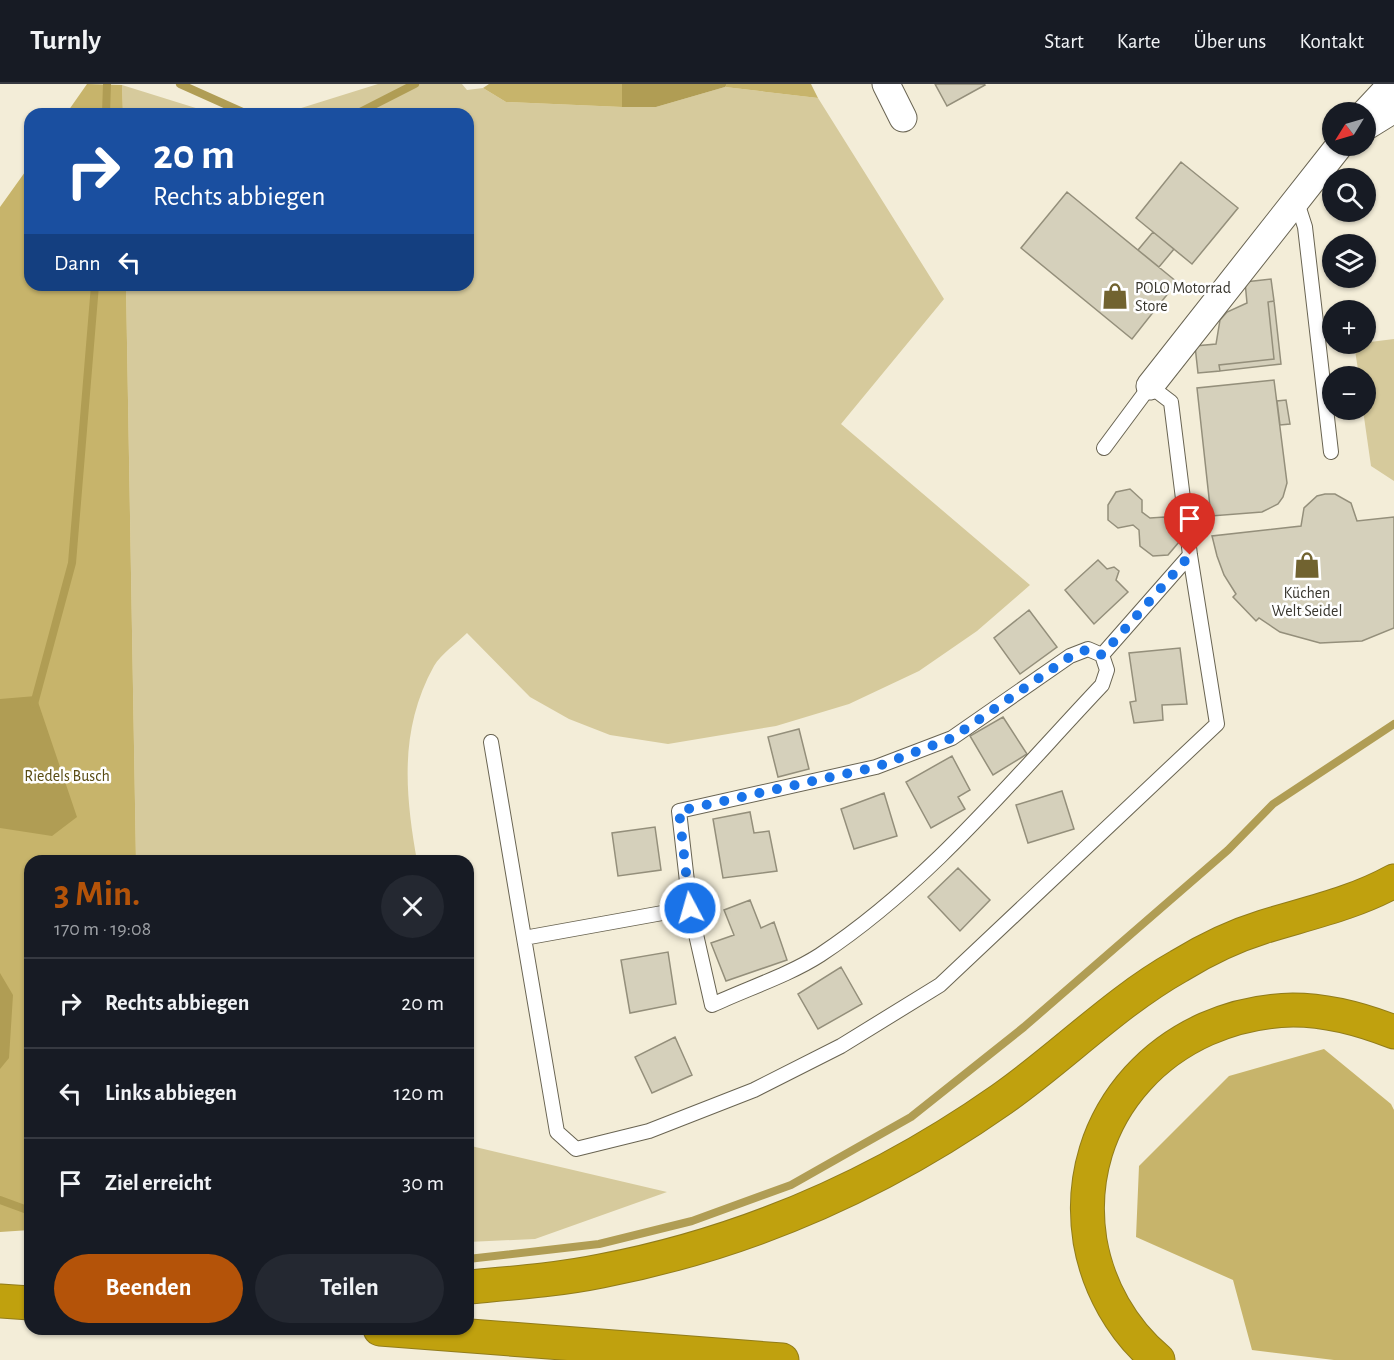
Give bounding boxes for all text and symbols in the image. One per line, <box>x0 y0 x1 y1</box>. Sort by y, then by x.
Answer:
text: Turnly <box>30 27 101 55</box>
text: Start <box>1044 31 1084 52</box>
text: Karte <box>1117 31 1160 52</box>
text: Über uns <box>1193 31 1266 52</box>
text: Kontakt <box>1299 31 1364 52</box>
north arrow <box>1322 102 1376 156</box>
map controls <box>1322 102 1376 420</box>
icon: right <box>54 132 132 210</box>
text: 20 m <box>153 134 235 176</box>
button: search <box>1322 168 1376 222</box>
text: Rechts abbiegen <box>153 183 325 210</box>
button: layers <box>1322 234 1376 288</box>
icon: left <box>113 246 146 279</box>
text: Dann <box>54 252 101 274</box>
place label: POLO Motorrad Store <box>1135 280 1231 314</box>
shop icon: POLO Motorrad Store <box>1100 281 1130 311</box>
button: + <box>1322 300 1376 354</box>
button: − <box>1322 366 1376 420</box>
pin <box>1164 493 1215 555</box>
icon: arrive <box>1173 502 1206 535</box>
shop icon: Küchen Welt Seidel <box>1292 550 1322 580</box>
place label: Küchen Welt Seidel <box>1272 585 1342 619</box>
park label: Riedels Busch <box>24 768 110 784</box>
button: close <box>381 875 444 938</box>
text: 3 Min. <box>54 876 140 912</box>
position arrow <box>658 876 722 940</box>
text: 170 m · 19:08 <box>54 919 151 939</box>
icon: right <box>54 987 87 1020</box>
text: Rechts abbiegen <box>105 992 249 1014</box>
text: 20 m <box>401 992 444 1014</box>
icon: left <box>54 1077 87 1110</box>
text: Links abbiegen <box>105 1082 237 1104</box>
text: 120 m <box>394 1082 444 1104</box>
icon: arrive <box>54 1167 87 1200</box>
text: Ziel erreicht <box>105 1172 212 1194</box>
text: 30 m <box>402 1172 444 1194</box>
button: Beenden <box>54 1254 243 1323</box>
button: Teilen <box>255 1254 444 1323</box>

